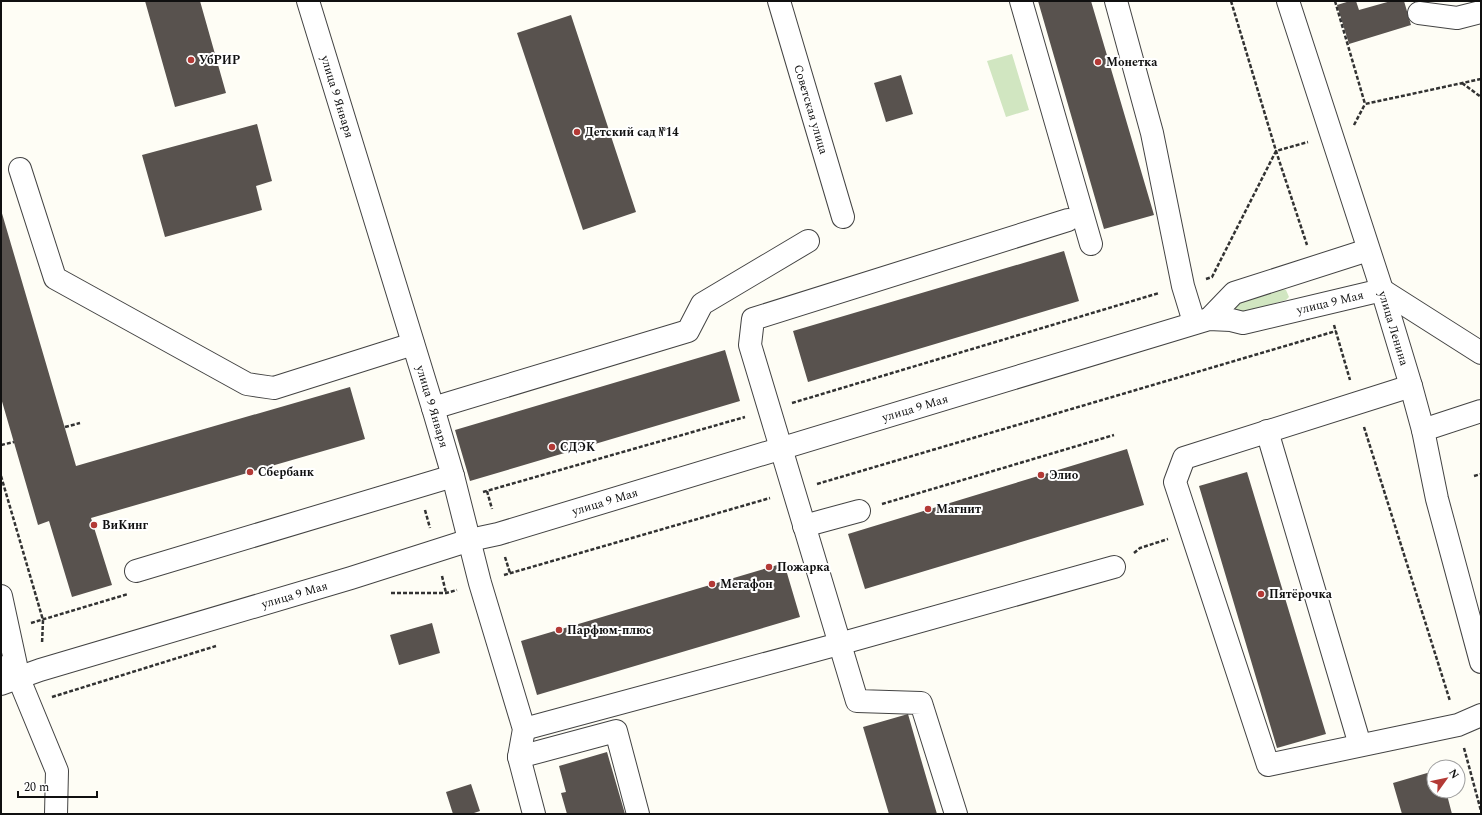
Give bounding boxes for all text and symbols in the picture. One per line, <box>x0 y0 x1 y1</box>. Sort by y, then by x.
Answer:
place label: УбРИР <box>199 51 240 70</box>
street label: улица 9 Января <box>315 52 359 140</box>
place label: Монетка <box>1106 53 1158 72</box>
marker: УбРИР <box>186 55 196 65</box>
marker: Монетка <box>1093 57 1103 67</box>
street label: Советская улица <box>789 62 833 157</box>
place label: Детский сад №14 <box>585 123 679 142</box>
marker: Детский сад №14 <box>572 127 582 137</box>
street label: улица 9 Мая <box>1294 285 1365 320</box>
street label: улица Ленина <box>1373 288 1414 368</box>
street label: улица 9 Января <box>411 362 454 450</box>
street label: улица 9 Мая <box>879 389 950 427</box>
place label: СДЭК <box>560 438 596 457</box>
marker: СДЭК <box>547 442 557 452</box>
place label: Сбербанк <box>258 463 315 482</box>
place label: Элио <box>1049 466 1079 485</box>
marker: Сбербанк <box>245 467 255 477</box>
marker: Элио <box>1036 470 1046 480</box>
street label: улица 9 Мая <box>569 483 640 521</box>
place label: Магнит <box>936 500 981 519</box>
marker: Магнит <box>923 504 933 514</box>
place label: ВиКинг <box>102 516 149 535</box>
marker: ВиКинг <box>89 520 99 530</box>
place label: Пожарка <box>777 558 831 577</box>
marker: Пожарка <box>764 562 774 572</box>
place label: Мегафон <box>720 575 773 594</box>
street label: улица 9 Мая <box>258 576 330 614</box>
marker: Мегафон <box>707 579 717 589</box>
place label: Пятёрочка <box>1269 585 1333 604</box>
marker: Пятёрочка <box>1256 589 1266 599</box>
place label: Парфюм-плюс <box>567 621 652 640</box>
marker: Парфюм-плюс <box>554 625 564 635</box>
north arrow <box>1426 759 1466 799</box>
text: N <box>1444 765 1464 782</box>
scale bar <box>18 773 97 799</box>
text: 20 m <box>24 778 49 797</box>

